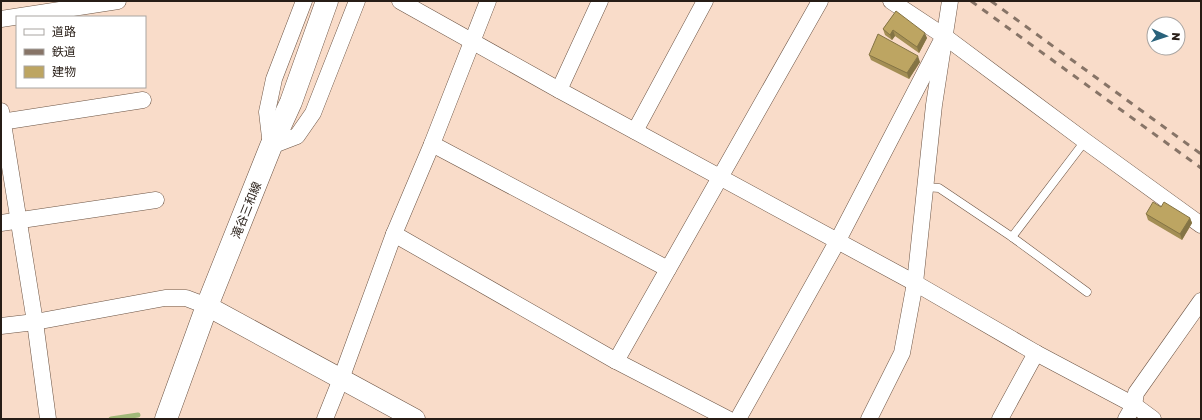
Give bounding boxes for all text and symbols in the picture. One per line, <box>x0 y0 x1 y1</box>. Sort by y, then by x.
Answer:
legend <box>16 16 146 88</box>
north arrow <box>1146 16 1186 56</box>
text: 道路 <box>52 24 76 39</box>
text: N <box>1170 32 1183 41</box>
text: 鉄道 <box>52 44 76 59</box>
text: 建物 <box>52 64 76 79</box>
street label: 滝谷三和線 <box>228 179 264 241</box>

